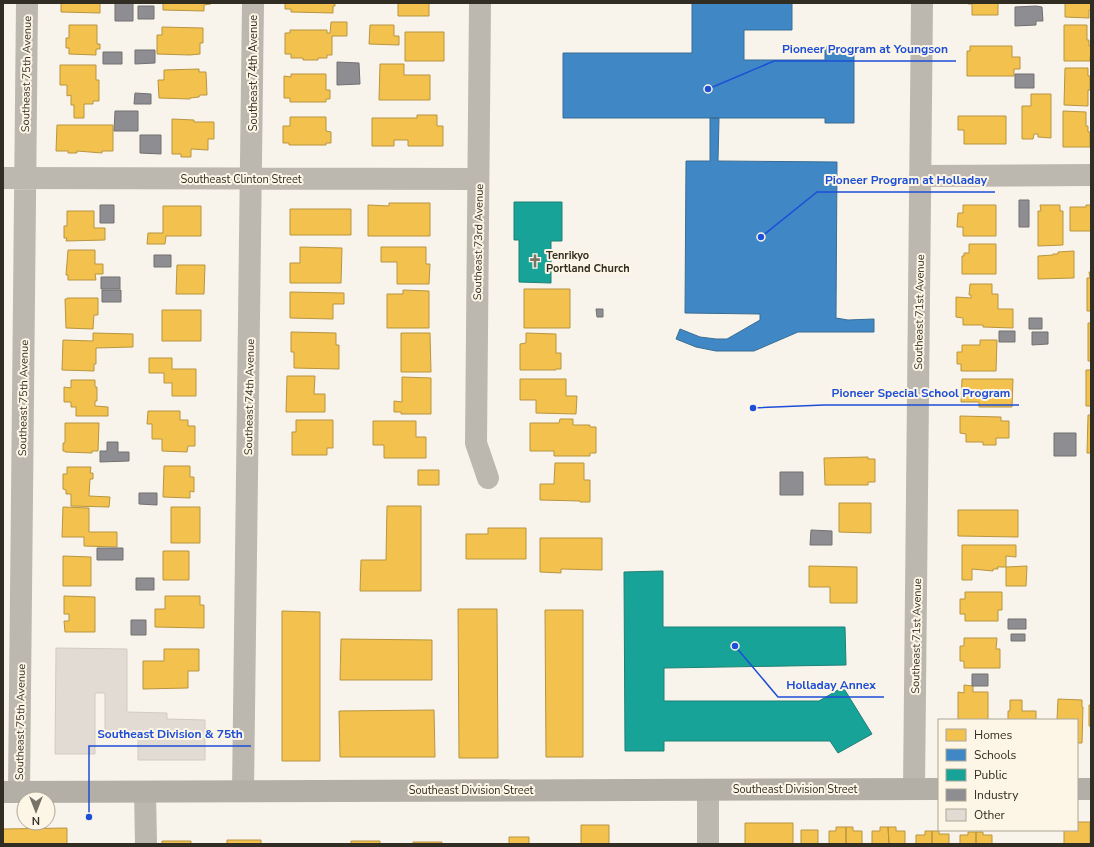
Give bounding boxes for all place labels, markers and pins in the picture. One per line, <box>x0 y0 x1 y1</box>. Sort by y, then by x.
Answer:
callout: Pioneer Program at Youngson <box>774 37 956 61</box>
callout: Pioneer Program at Holladay <box>817 168 995 192</box>
place label: Tenrikyo Portland Church <box>546 248 630 276</box>
church icon: Tenrikyo Portland Church <box>527 253 543 269</box>
callout: Pioneer Special School Program <box>824 381 1019 405</box>
callout: Holladay Annex <box>778 673 884 697</box>
callout: Southeast Division & 75th <box>89 722 251 746</box>

